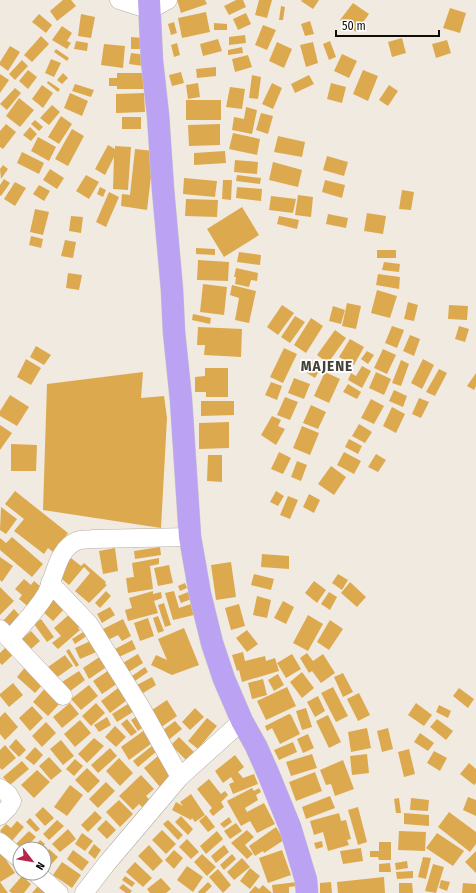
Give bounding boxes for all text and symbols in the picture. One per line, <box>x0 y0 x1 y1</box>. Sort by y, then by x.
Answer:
scale bar <box>336 12 439 38</box>
text: 50 m <box>342 19 366 33</box>
district label: MAJENE <box>301 357 353 375</box>
north arrow <box>12 841 52 881</box>
text: N <box>33 860 47 872</box>

